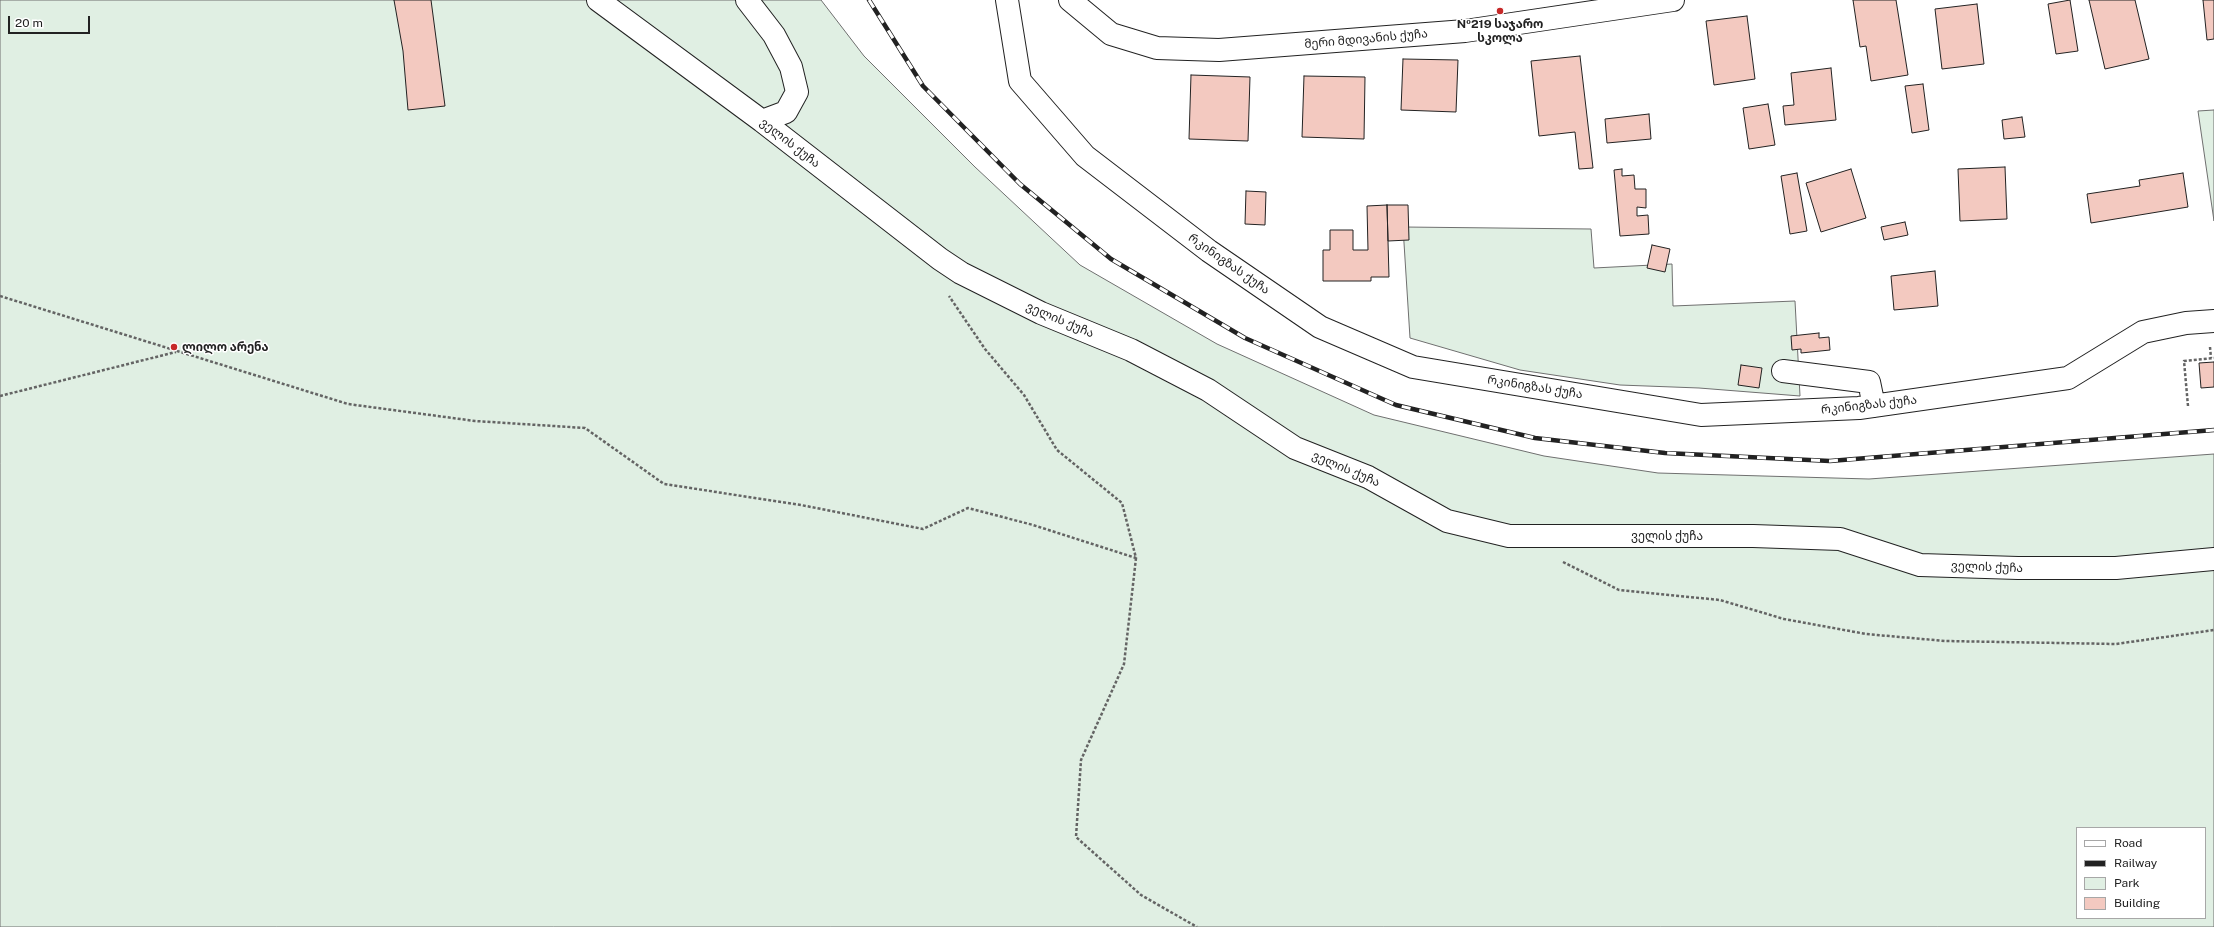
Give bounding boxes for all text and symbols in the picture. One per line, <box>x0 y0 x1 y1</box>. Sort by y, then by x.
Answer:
marker: №219 საჯარო სკოლა <box>1495 6 1505 16</box>
scale bar <box>10 8 92 34</box>
text: 20 m <box>15 16 43 30</box>
place label: №219 საჯარო სკოლა <box>1457 17 1543 45</box>
street label: მერი მდივანის ქუჩა <box>1304 26 1428 52</box>
street label: ველის ქუჩა <box>757 115 823 171</box>
street label: რკინიგზას ქუჩა <box>1186 231 1272 297</box>
street label: ველის ქუჩა <box>1024 299 1096 341</box>
place label: ლილო არენა <box>182 340 269 354</box>
marker: ლილო არენა <box>169 342 179 352</box>
street label: რკინიგზას ქუჩა <box>1486 372 1584 402</box>
street label: რკინიგზას ქუჩა <box>1820 393 1918 417</box>
street label: ველის ქუჩა <box>1310 448 1382 490</box>
street label: ველის ქუჩა <box>1631 529 1703 543</box>
street label: ველის ქუჩა <box>1951 559 2023 575</box>
legend <box>2076 827 2206 919</box>
text: Road <box>2114 836 2142 850</box>
text: Railway <box>2114 856 2157 870</box>
text: Park <box>2114 876 2140 890</box>
text: Building <box>2114 896 2160 910</box>

